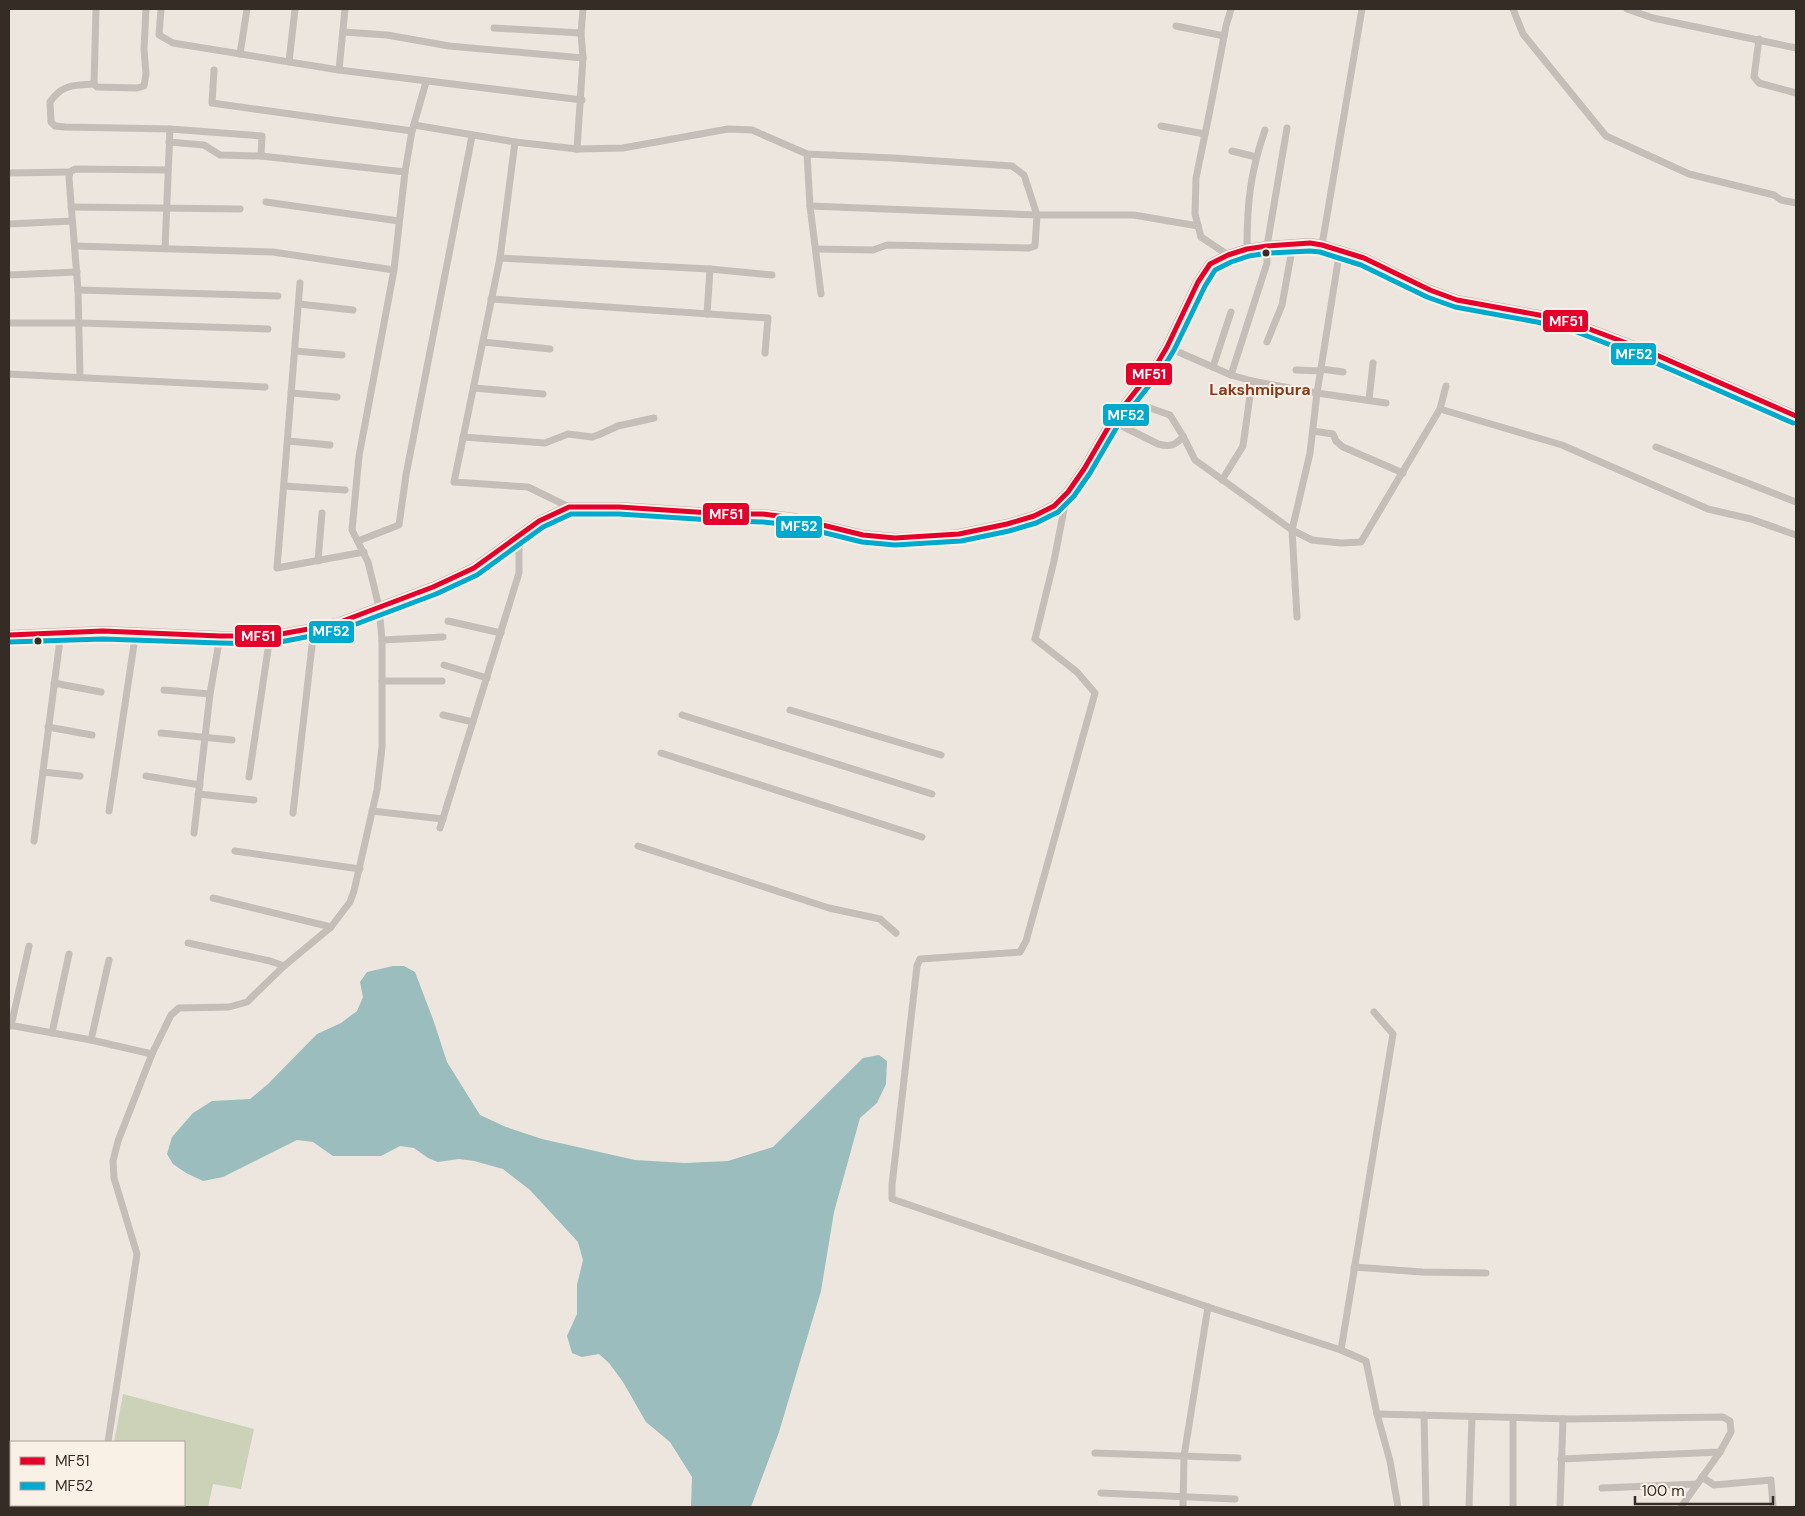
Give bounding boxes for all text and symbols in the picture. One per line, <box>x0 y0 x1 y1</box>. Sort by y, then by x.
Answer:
unlabelled marker <box>1261 248 1271 258</box>
line badge: MF51 <box>1542 309 1589 333</box>
text: MF51 <box>1549 312 1583 330</box>
line badge: MF52 <box>1610 342 1657 366</box>
text: MF52 <box>1616 345 1652 363</box>
line badge: MF51 <box>1125 362 1173 386</box>
text: MF51 <box>1132 365 1166 383</box>
district label: Lakshmipura <box>1209 379 1311 400</box>
line badge: MF52 <box>1102 403 1150 427</box>
text: MF52 <box>1108 406 1144 424</box>
line badge: MF51 <box>702 502 750 526</box>
text: MF51 <box>709 505 743 523</box>
line badge: MF52 <box>775 515 823 539</box>
text: MF52 <box>781 517 817 535</box>
line badge: MF52 <box>308 620 355 644</box>
text: MF52 <box>313 622 349 640</box>
line badge: MF51 <box>234 624 282 648</box>
text: MF51 <box>241 627 275 645</box>
unlabelled marker <box>33 636 43 646</box>
legend <box>10 1441 185 1506</box>
text: MF51 <box>55 1451 89 1471</box>
scale bar <box>1635 1474 1772 1506</box>
text: MF52 <box>55 1476 93 1496</box>
text: 100 m <box>1642 1481 1685 1501</box>

